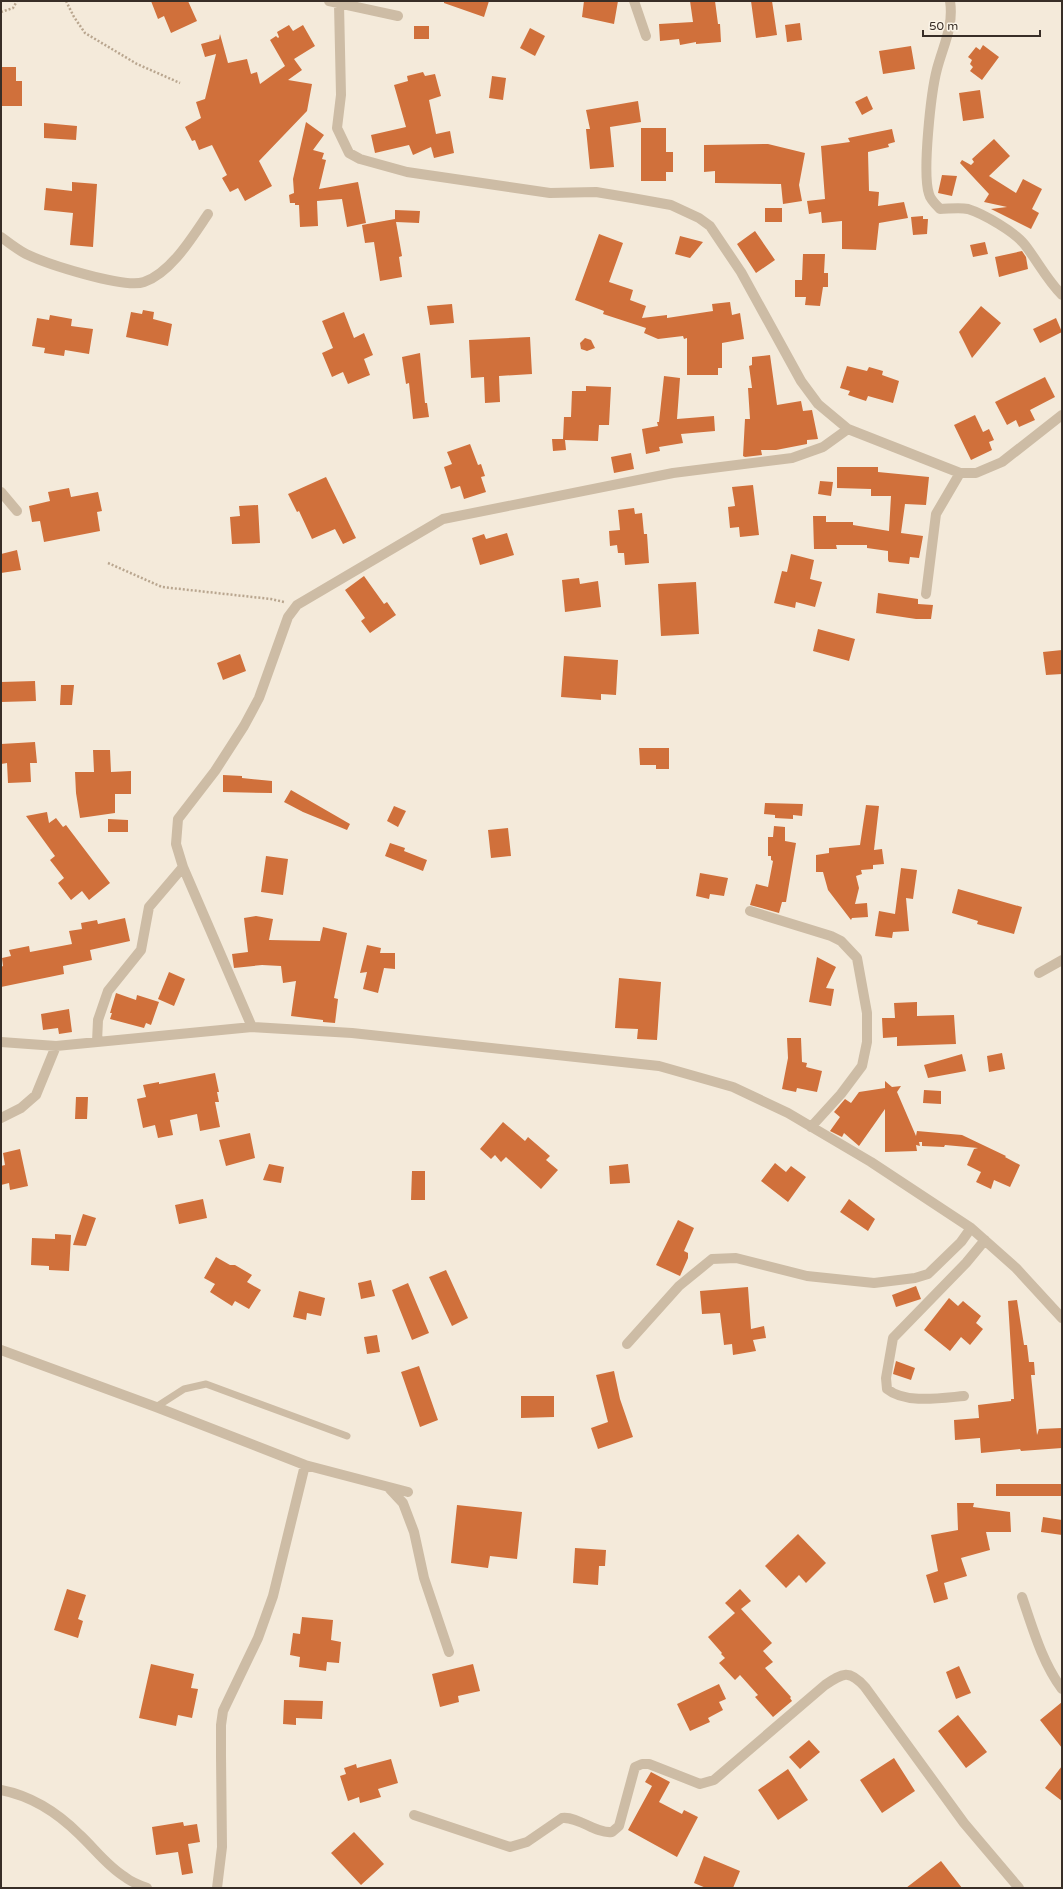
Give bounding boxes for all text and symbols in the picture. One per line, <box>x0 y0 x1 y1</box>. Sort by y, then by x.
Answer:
scale bar <box>923 12 1040 38</box>
text: 50 m <box>929 19 958 33</box>

